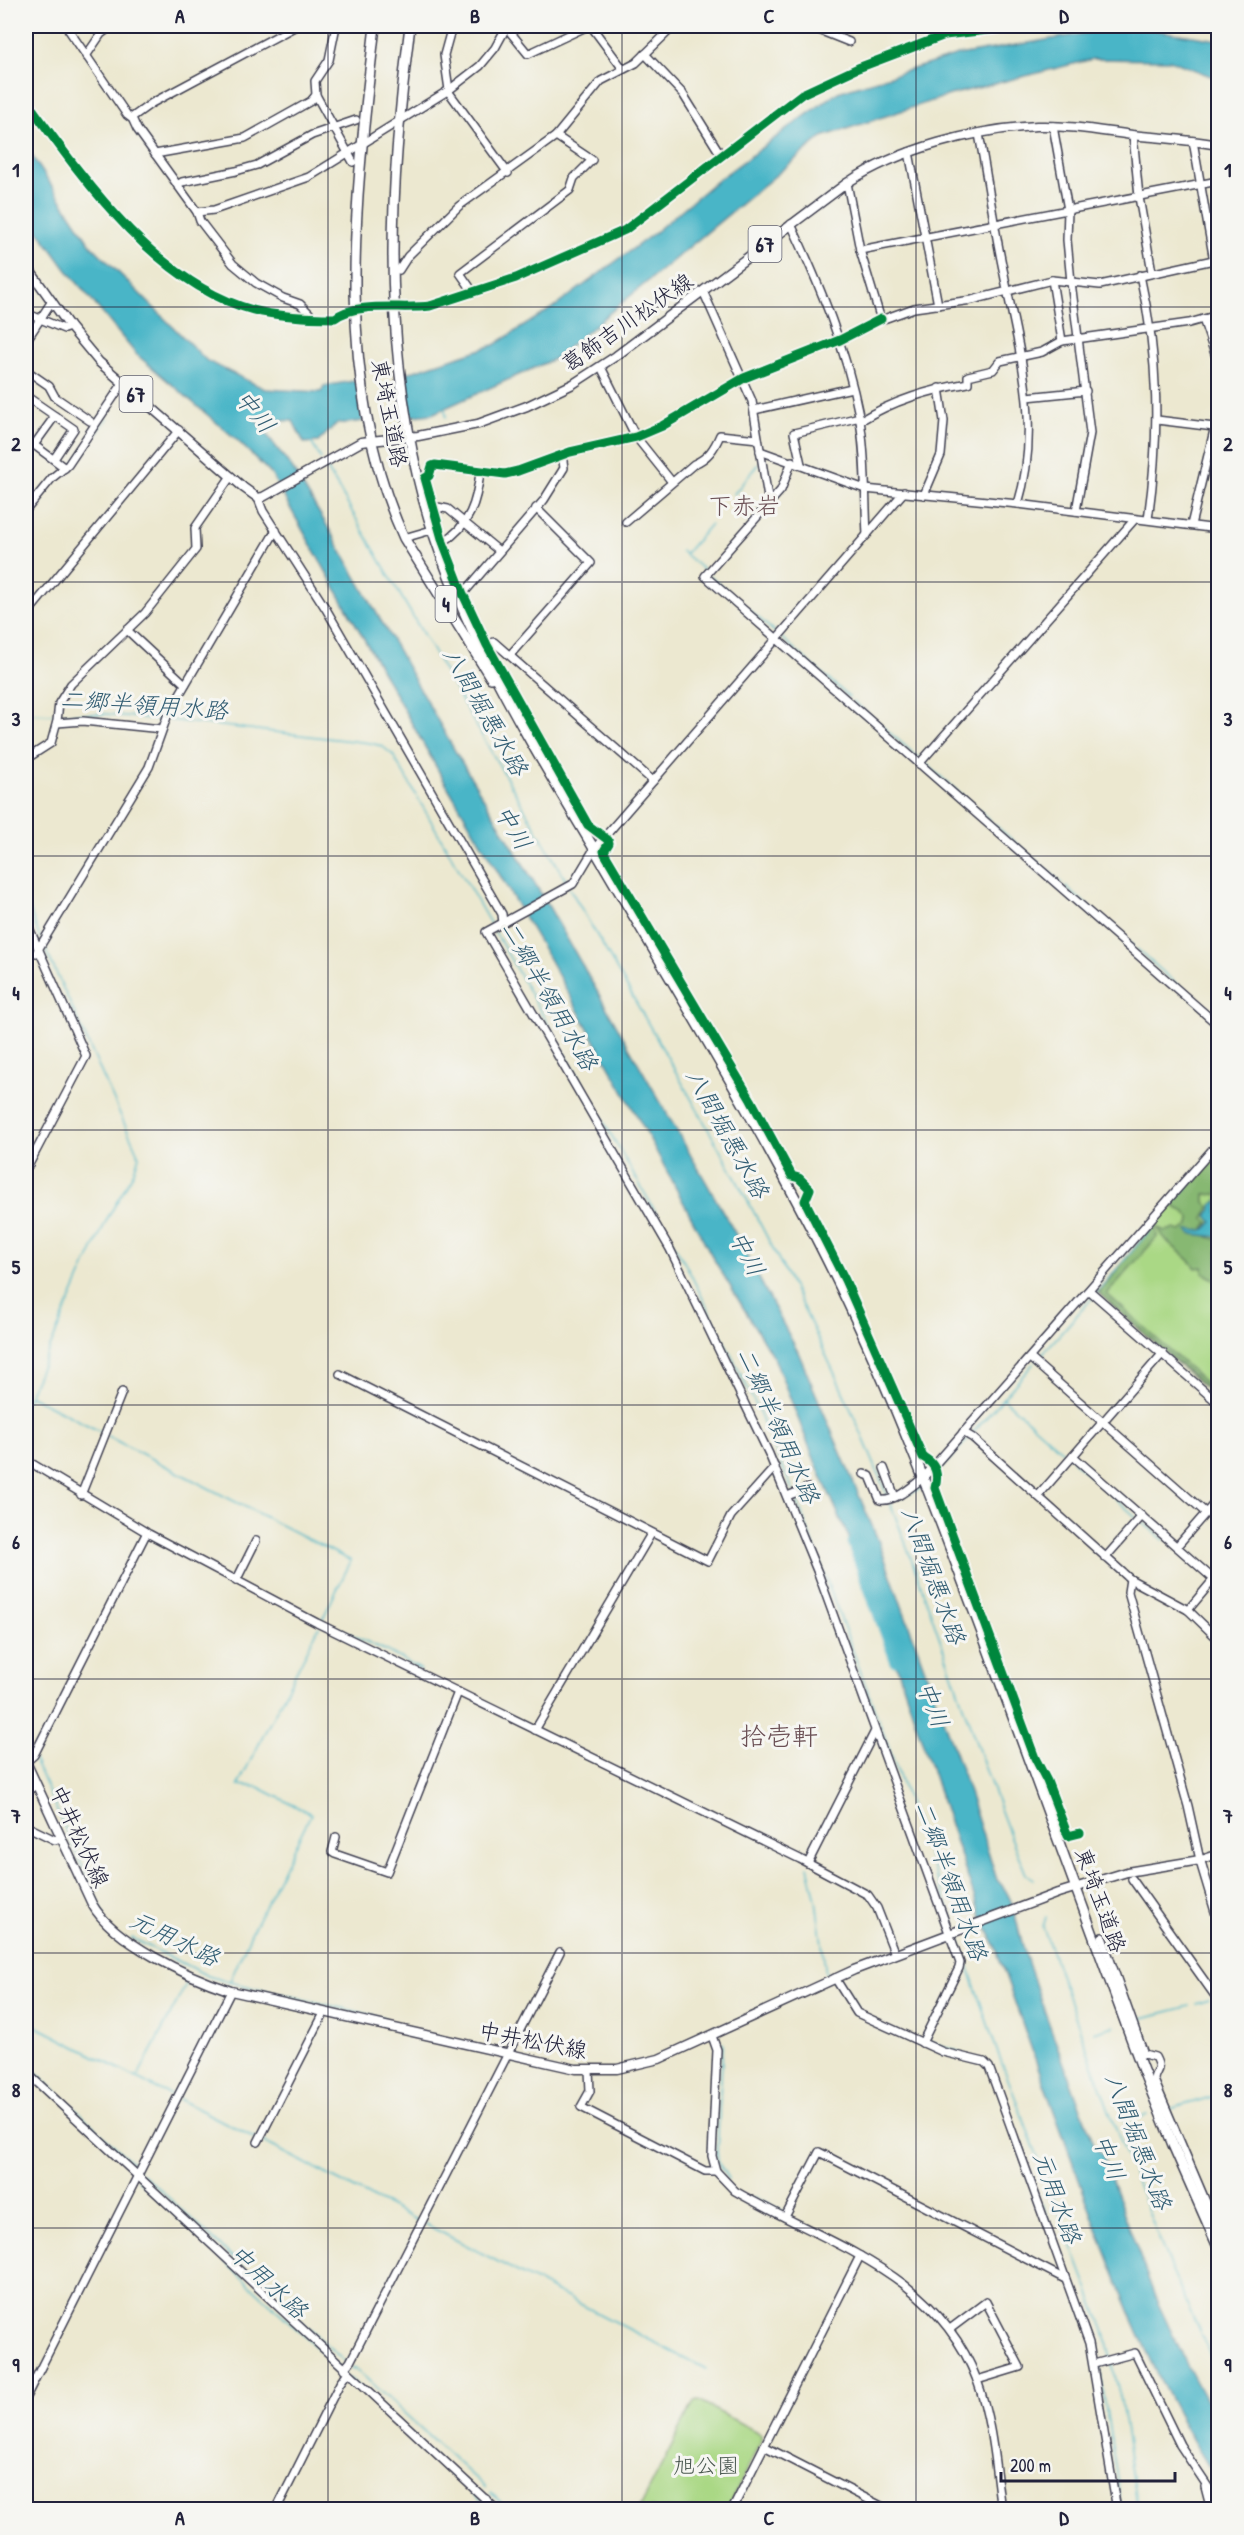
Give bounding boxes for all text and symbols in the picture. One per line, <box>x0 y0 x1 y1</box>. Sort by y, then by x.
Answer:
text: A <box>175 2 185 29</box>
text: B <box>470 2 480 29</box>
text: C <box>764 2 775 29</box>
text: D <box>1059 2 1069 29</box>
text: 1 <box>12 156 20 183</box>
text: 1 <box>1224 156 1232 183</box>
road number: 67 <box>748 226 782 262</box>
street label: 葛飾吉川松伏線 <box>555 266 699 378</box>
street label: 東埼玉道路 <box>365 356 415 470</box>
road number: 67 <box>120 376 152 412</box>
water label: 中川 <box>228 382 284 440</box>
text: 2 <box>11 430 21 457</box>
text: 2 <box>1223 430 1233 457</box>
district label: 下赤岩 <box>708 489 780 521</box>
road number: 4 <box>436 586 456 622</box>
water label: 八間堀悪水路 <box>436 641 537 783</box>
water label: 二郷半領用水路 <box>59 682 231 726</box>
text: 3 <box>12 705 21 732</box>
text: 3 <box>1224 705 1233 732</box>
water label: 中川 <box>488 798 540 856</box>
water label: 二郷半領用水路 <box>494 914 607 1077</box>
text: 4 <box>12 979 20 1006</box>
text: 4 <box>1224 979 1232 1006</box>
water label: 八間堀悪水路 <box>679 1062 778 1205</box>
water label: 中川 <box>723 1224 773 1282</box>
text: 5 <box>12 1253 21 1280</box>
text: 5 <box>1224 1253 1233 1280</box>
water label: 二郷半領用水路 <box>730 1342 829 1510</box>
water label: 八間堀悪水路 <box>894 1502 974 1650</box>
text: 6 <box>12 1528 20 1555</box>
text: 6 <box>1224 1528 1232 1555</box>
water label: 中川 <box>910 1676 958 1732</box>
district label: 拾壱軒 <box>740 1718 818 1753</box>
street label: 中井松伏線 <box>43 1780 117 1892</box>
water label: 二郷半領用水路 <box>908 1796 996 1966</box>
text: 7 <box>10 1802 21 1829</box>
text: 7 <box>1222 1802 1233 1829</box>
street label: 東埼玉道路 <box>1068 1843 1134 1957</box>
water label: 元用水路 <box>125 1903 227 1974</box>
street label: 中井松伏線 <box>476 2015 590 2065</box>
water label: 八間堀悪水路 <box>1098 2068 1180 2216</box>
text: 8 <box>12 2076 21 2103</box>
text: 8 <box>1224 2076 1233 2103</box>
water label: 中川 <box>1086 2129 1134 2185</box>
water label: 元用水路 <box>1027 2146 1090 2249</box>
water label: 中用水路 <box>223 2237 316 2327</box>
text: 9 <box>12 2351 20 2378</box>
text: 9 <box>1224 2351 1232 2378</box>
scale bar <box>1001 2445 1175 2483</box>
park label: 旭公園 <box>673 2450 739 2480</box>
text: 200 m <box>1010 2453 1051 2478</box>
text: A <box>175 2504 185 2531</box>
text: B <box>470 2504 480 2531</box>
text: C <box>764 2504 775 2531</box>
text: D <box>1059 2504 1069 2531</box>

